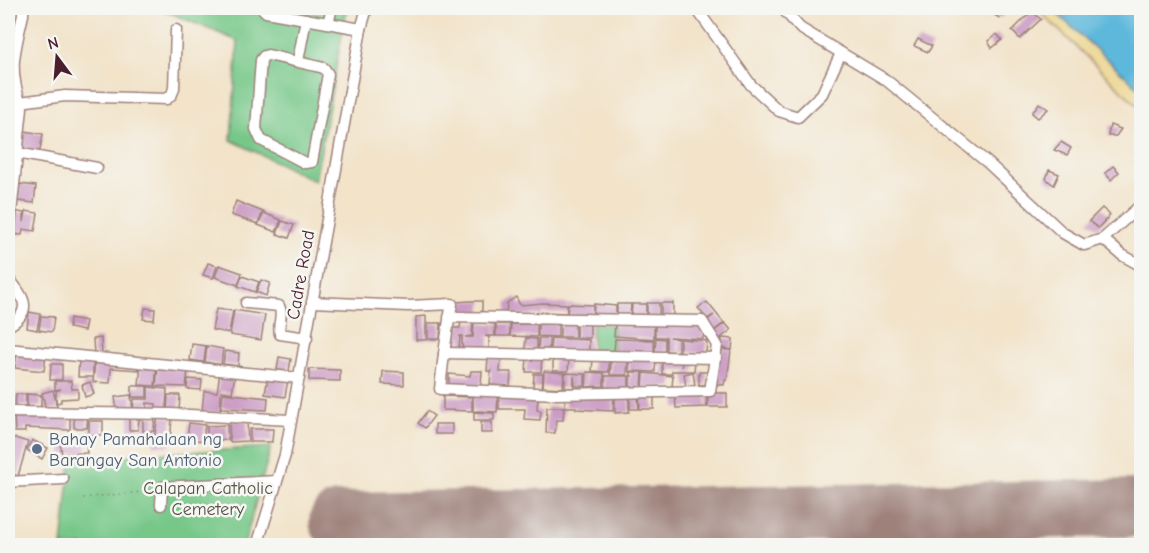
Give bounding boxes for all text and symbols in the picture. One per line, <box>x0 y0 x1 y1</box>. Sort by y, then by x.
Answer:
north arrow <box>27 27 87 87</box>
text: N <box>46 33 61 54</box>
street label: Cadre Road <box>283 229 319 321</box>
place label: Bahay Pamahalaan ng Barangay San Antonio <box>49 429 222 471</box>
marker: Bahay Pamahalaan ng Barangay San Antonio <box>30 442 44 456</box>
park label: Calapan Catholic Cemetery <box>143 478 273 520</box>

